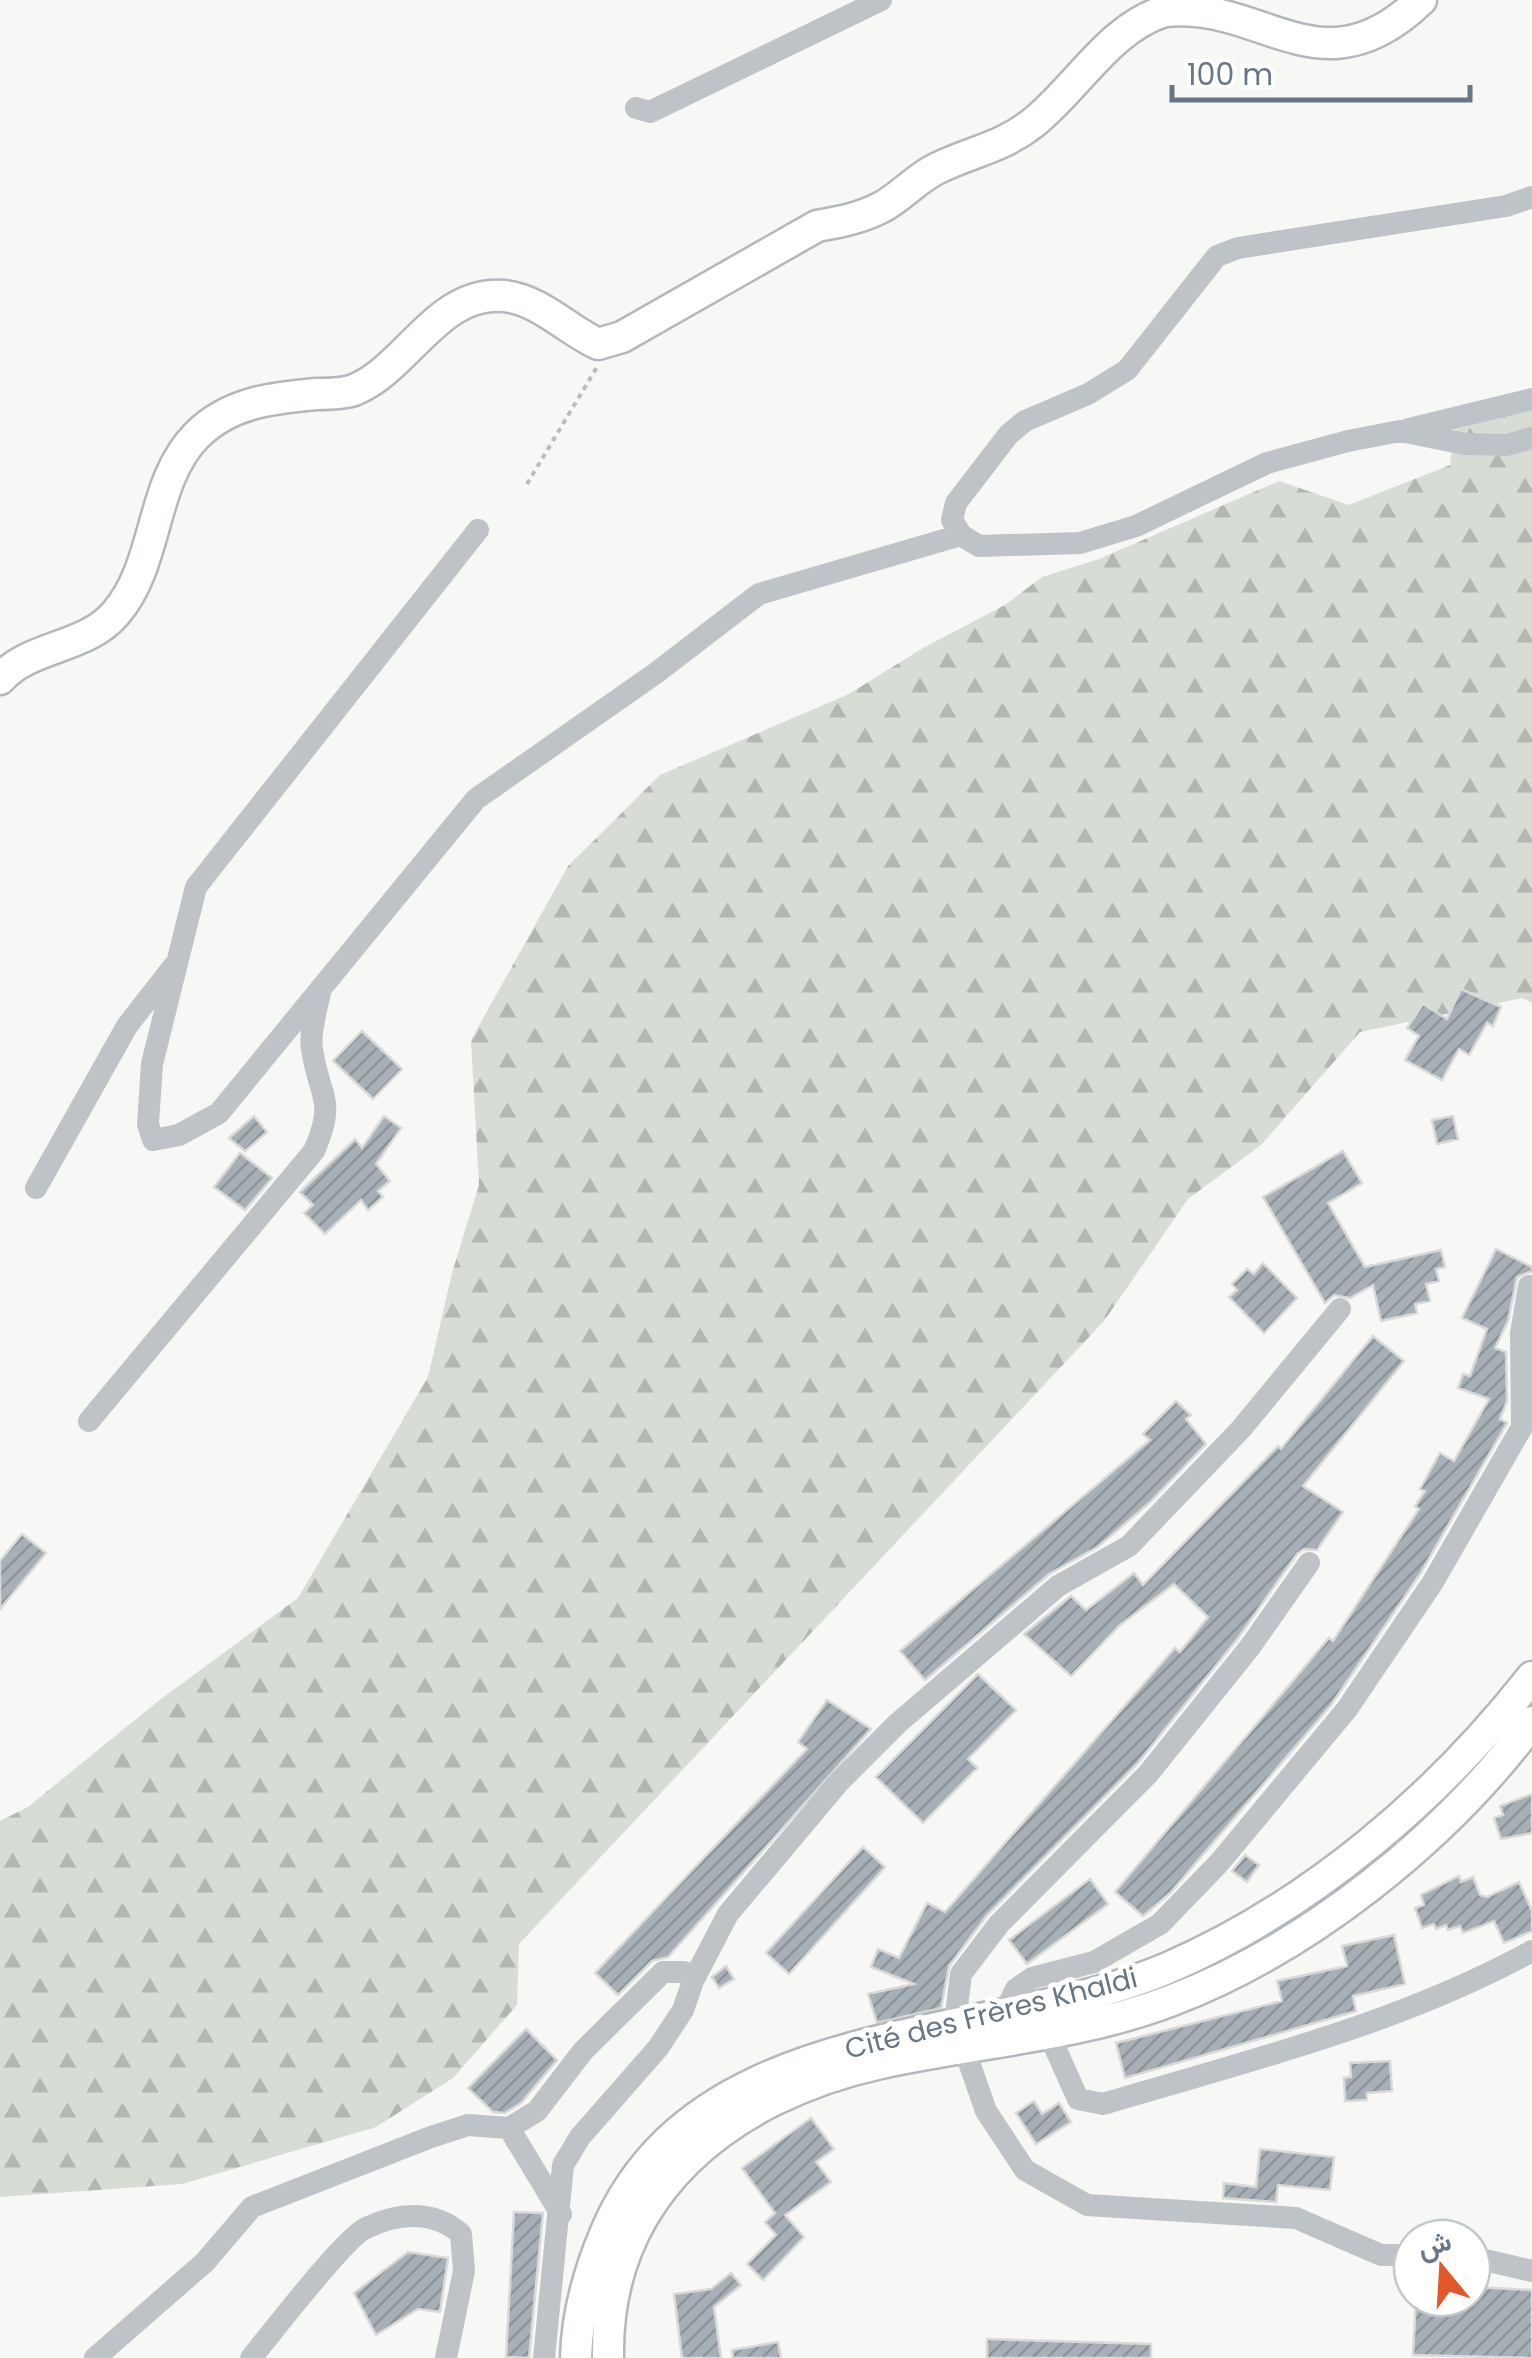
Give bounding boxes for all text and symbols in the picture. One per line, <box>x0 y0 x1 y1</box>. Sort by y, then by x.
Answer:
scale bar <box>1172 40 1470 102</box>
text: 100 m <box>1187 53 1273 96</box>
street label: Cité des Frères Khaldi <box>841 1958 1141 2069</box>
north arrow <box>1392 2218 1492 2318</box>
text: ش <box>1412 2221 1456 2268</box>

